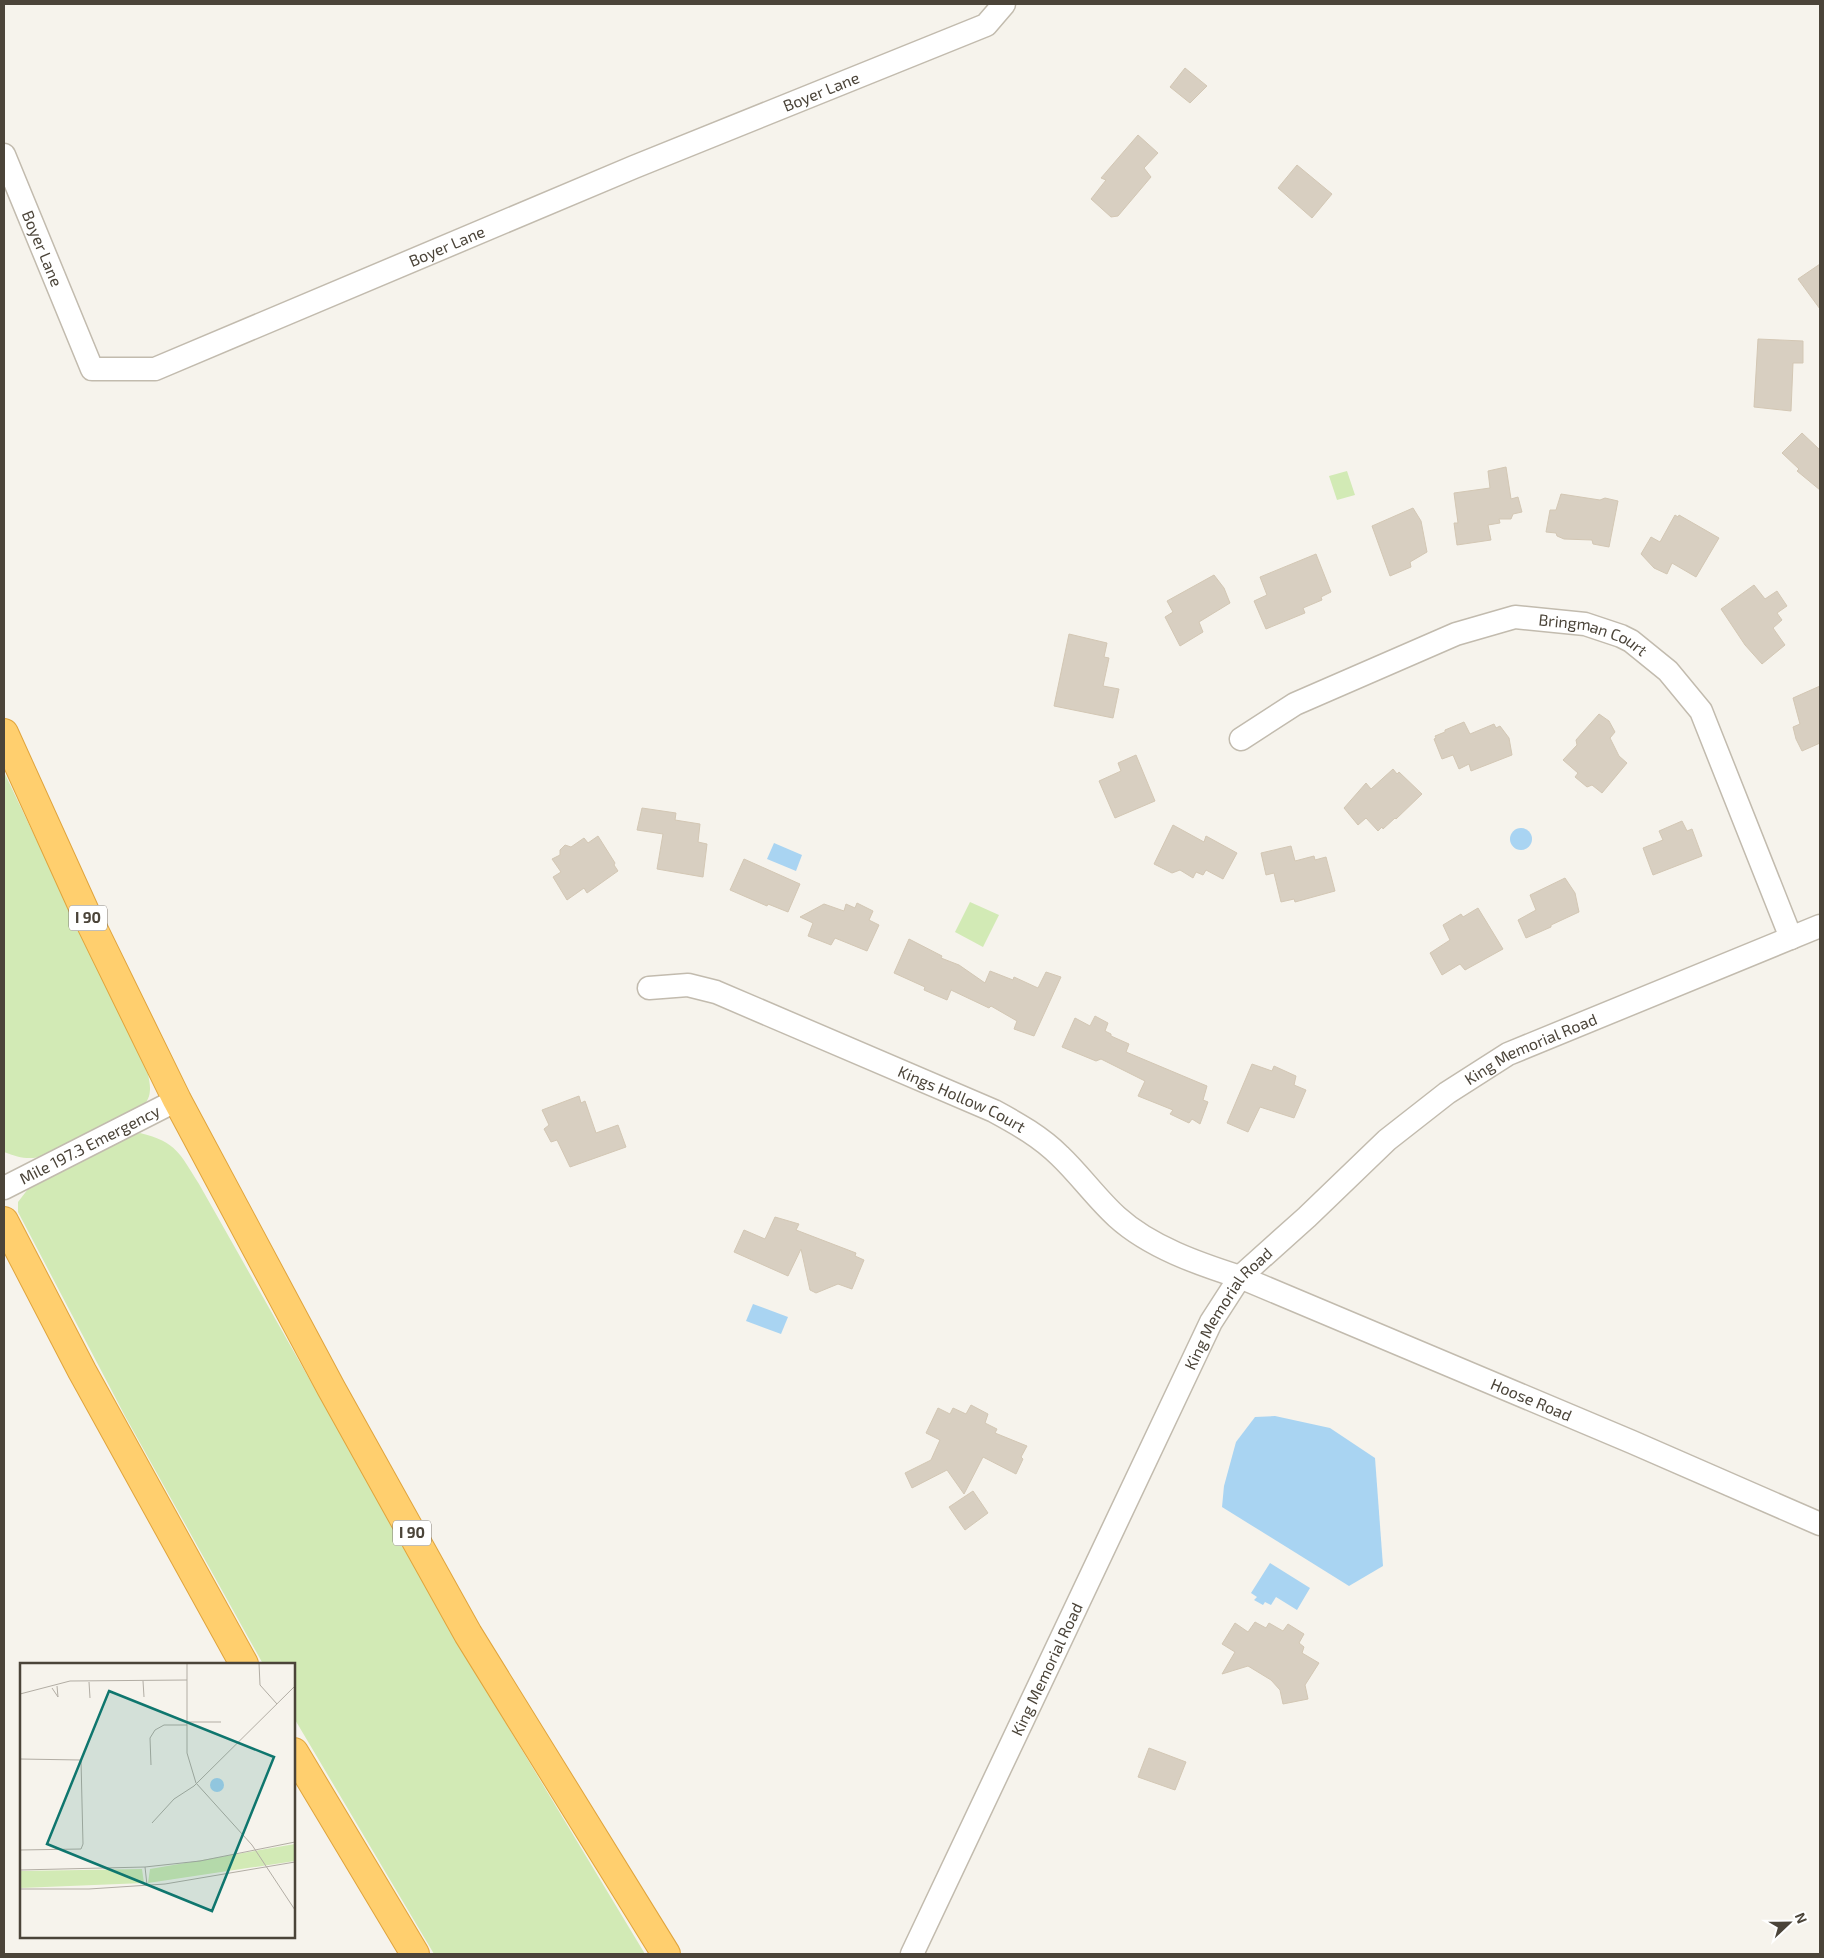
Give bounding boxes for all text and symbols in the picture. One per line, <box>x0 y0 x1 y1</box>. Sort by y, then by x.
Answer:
street label: Boyer Lane <box>780 67 862 115</box>
street label: Boyer Lane <box>19 207 67 289</box>
street label: Boyer Lane <box>406 221 487 270</box>
street label: Bringman Court <box>1538 609 1651 660</box>
road number: I 90 <box>69 906 107 930</box>
street label: King Memorial Road <box>1461 1009 1600 1088</box>
street label: Kings Hollow Court <box>895 1061 1029 1136</box>
street label: Mile 197.3 Emergency <box>16 1100 163 1188</box>
street label: King Memorial Road <box>1180 1243 1276 1373</box>
street label: Hoose Road <box>1488 1374 1575 1425</box>
road number: I 90 <box>393 1520 431 1546</box>
street label: King Memorial Road <box>1007 1599 1086 1739</box>
inset map <box>20 1663 295 1938</box>
north arrow <box>1764 1898 1814 1948</box>
text: N <box>1792 1910 1811 1926</box>

